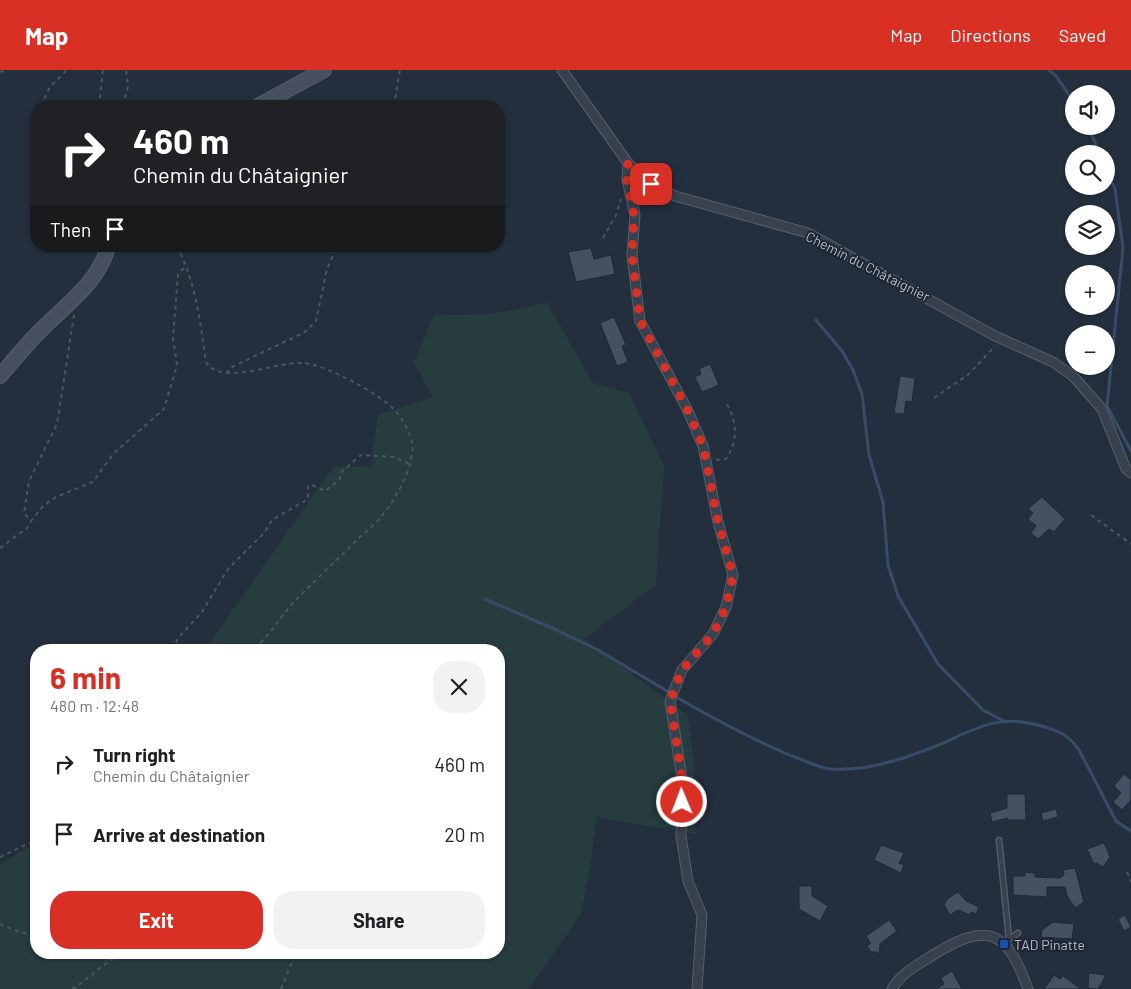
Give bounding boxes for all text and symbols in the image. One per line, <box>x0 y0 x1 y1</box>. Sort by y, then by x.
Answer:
text: Map <box>25 21 68 50</box>
text: Map <box>890 24 922 46</box>
text: Directions <box>950 24 1031 46</box>
text: Saved <box>1059 24 1106 46</box>
map controls <box>1065 85 1115 375</box>
button: sound <box>1065 85 1115 135</box>
text: 460 m <box>133 119 229 161</box>
icon: right <box>50 120 115 185</box>
button: search <box>1065 145 1115 195</box>
text: Chemin du Châtaignier <box>133 161 348 187</box>
pin <box>630 163 672 205</box>
icon: arrive <box>637 170 665 198</box>
button: layers <box>1065 205 1115 255</box>
icon: arrive <box>101 215 129 243</box>
text: Then <box>50 218 91 241</box>
street label: Chemin du Châtaignier <box>803 227 933 305</box>
button: + <box>1065 265 1115 315</box>
button: − <box>1065 325 1115 375</box>
text: 6 min <box>50 659 121 695</box>
button: close <box>433 661 485 713</box>
text: 480 m · 12:48 <box>50 696 139 715</box>
text: Turn right <box>93 743 175 766</box>
icon: right <box>50 750 78 778</box>
text: 460 m <box>434 753 485 776</box>
text: Chemin du Châtaignier <box>93 766 250 785</box>
position arrow <box>655 775 707 827</box>
icon: arrive <box>50 820 78 848</box>
text: Arrive at destination <box>93 823 265 846</box>
text: 20 m <box>445 823 485 846</box>
button: Exit <box>50 891 263 949</box>
button: Share <box>273 891 485 949</box>
place label: TAD Pinatte <box>1014 936 1085 953</box>
marker: TAD Pinatte <box>998 938 1010 950</box>

